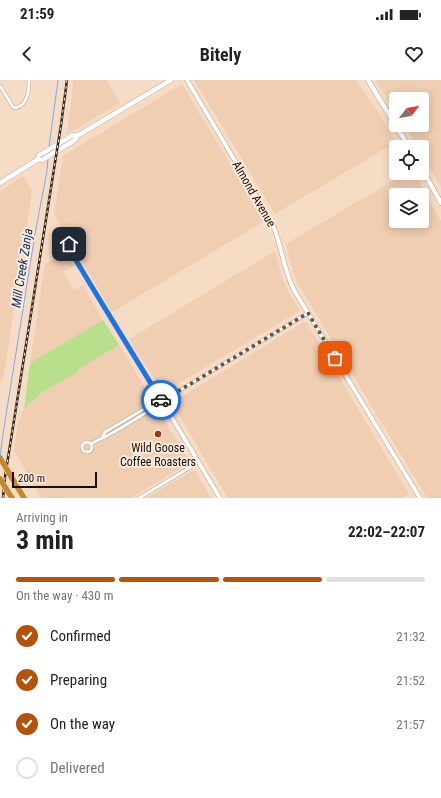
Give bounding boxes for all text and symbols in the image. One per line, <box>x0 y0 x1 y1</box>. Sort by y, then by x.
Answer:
text: 21:59 <box>20 5 54 23</box>
icon: back <box>16 43 38 65</box>
icon: heart <box>403 43 425 65</box>
text: Bitely <box>200 44 241 65</box>
north arrow <box>389 92 429 132</box>
map controls <box>389 92 429 228</box>
button: locate <box>389 140 429 180</box>
street label: Almond Avenue <box>229 159 279 230</box>
button: layers <box>389 188 429 228</box>
water label: Mill Creek Zanja <box>8 227 36 309</box>
pin <box>52 227 86 261</box>
icon: home <box>58 233 80 255</box>
pin <box>318 341 352 375</box>
icon: bag <box>324 347 346 369</box>
courier <box>141 380 181 420</box>
icon: car <box>150 389 172 411</box>
marker: Wild Goose Coffee Roasters <box>153 429 163 439</box>
place label: Wild Goose Coffee Roasters <box>120 441 196 469</box>
scale bar <box>12 470 97 489</box>
text: 200 m <box>18 472 45 485</box>
text: Arriving in <box>16 510 68 525</box>
text: 22:02–22:07 <box>348 523 425 541</box>
text: 3 min <box>16 525 74 555</box>
text: On the way · 430 m <box>16 588 113 603</box>
icon: check <box>16 625 38 647</box>
text: Confirmed <box>50 627 111 645</box>
text: 21:32 <box>396 629 425 644</box>
icon: check <box>16 669 38 691</box>
text: Preparing <box>50 671 107 689</box>
text: 21:52 <box>396 673 425 688</box>
icon: check <box>16 713 38 735</box>
text: On the way <box>50 715 115 733</box>
text: 21:57 <box>396 717 425 732</box>
text: Delivered <box>50 759 105 777</box>

